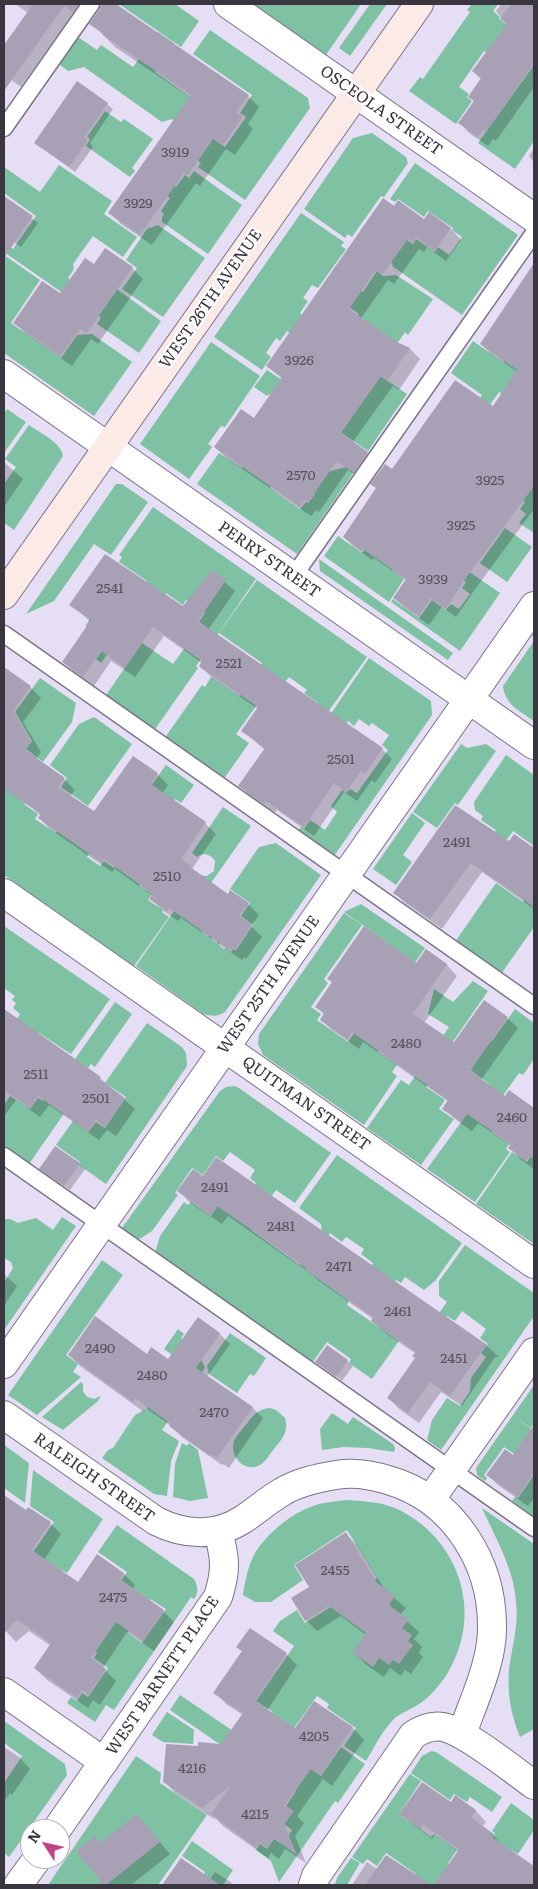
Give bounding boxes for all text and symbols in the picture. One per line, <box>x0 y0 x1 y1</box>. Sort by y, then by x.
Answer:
street label: OSCEOLA STREET <box>316 62 446 160</box>
house number: 3919 <box>161 145 189 161</box>
house number: 3929 <box>123 196 153 212</box>
street label: WEST 26TH AVENUE <box>156 226 266 372</box>
house number: 3926 <box>284 353 314 369</box>
house number: 2570 <box>286 468 316 484</box>
house number: 3925 <box>476 473 504 489</box>
street label: PERRY STREET <box>214 518 324 602</box>
house number: 3925 <box>447 518 475 534</box>
house number: 3939 <box>418 572 448 588</box>
house number: 2541 <box>96 581 124 597</box>
house number: 2521 <box>216 656 242 672</box>
house number: 2501 <box>327 752 355 768</box>
house number: 2491 <box>443 835 471 851</box>
house number: 2510 <box>153 869 181 885</box>
street label: WEST 25TH AVENUE <box>214 912 324 1058</box>
house number: 2480 <box>391 1036 421 1052</box>
street label: QUITMAN STREET <box>238 1053 374 1155</box>
house number: 2511 <box>23 1067 49 1083</box>
house number: 2501 <box>82 1091 110 1107</box>
house number: 2460 <box>497 1110 527 1126</box>
house number: 2491 <box>201 1180 229 1196</box>
house number: 2481 <box>267 1219 295 1235</box>
house number: 2471 <box>325 1259 353 1275</box>
house number: 2461 <box>384 1304 412 1320</box>
house number: 2490 <box>85 1341 115 1357</box>
house number: 2451 <box>440 1351 468 1367</box>
house number: 2480 <box>137 1368 167 1384</box>
house number: 2470 <box>199 1405 229 1421</box>
street label: RALEIGH STREET <box>30 1429 158 1527</box>
house number: 2455 <box>320 1563 350 1579</box>
house number: 2475 <box>99 1590 127 1606</box>
street label: WEST BARNETT PLACE <box>102 1593 224 1759</box>
house number: 4205 <box>299 1729 329 1745</box>
house number: 4216 <box>178 1761 206 1777</box>
house number: 4215 <box>241 1807 269 1823</box>
north arrow <box>20 1819 70 1869</box>
text: N <box>22 1825 45 1847</box>

